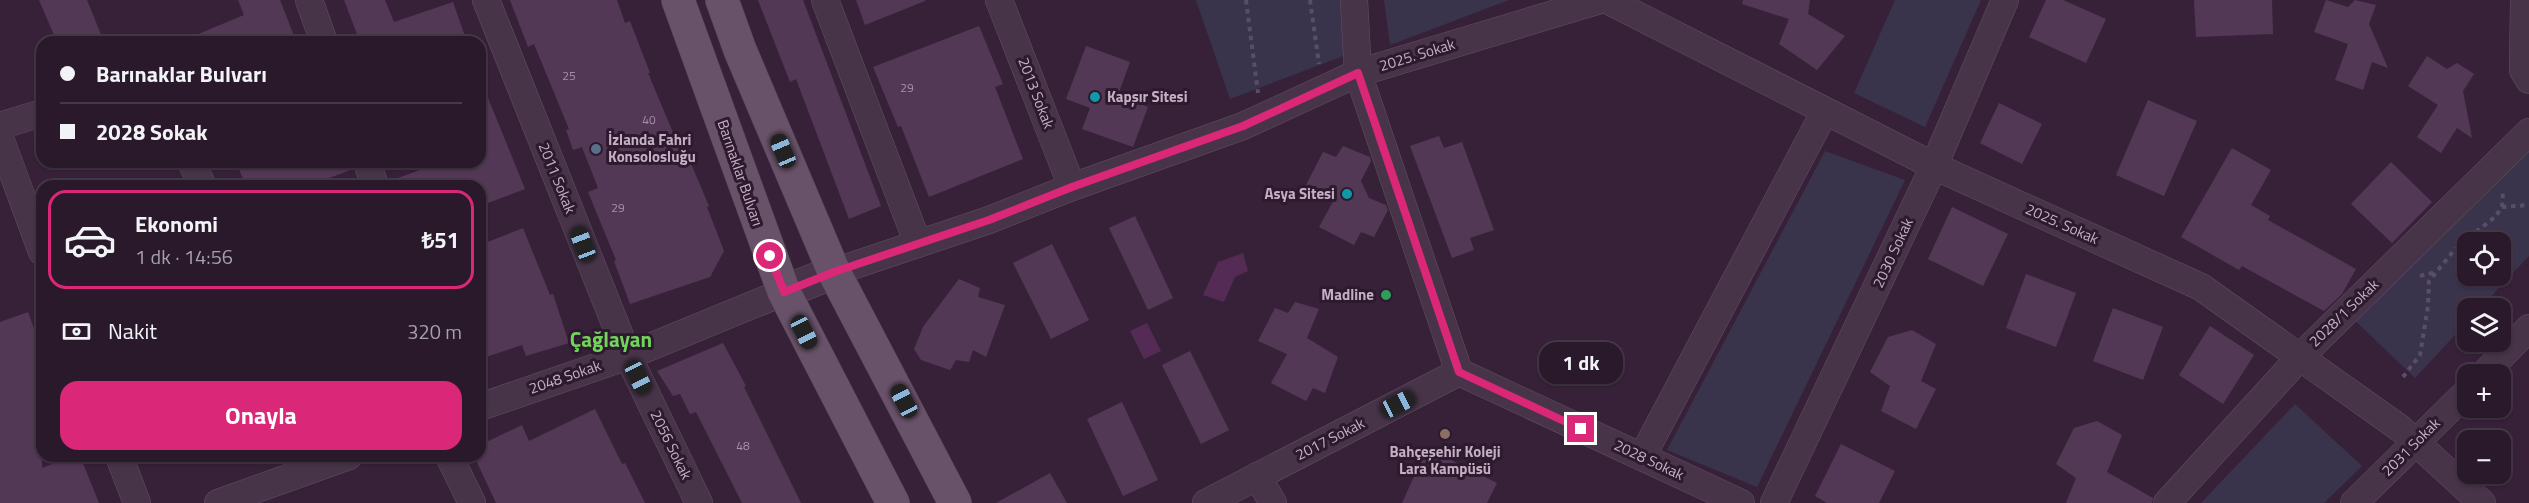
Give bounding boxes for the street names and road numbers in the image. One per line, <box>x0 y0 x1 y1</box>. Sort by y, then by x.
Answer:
street label: 2025. Sokak <box>1376 32 1458 77</box>
street label: 2013 Sokak <box>1012 54 1061 132</box>
street label: Barınaklar Bulvarı <box>711 117 769 229</box>
street label: 2011 Sokak <box>533 139 582 217</box>
street label: 2025. Sokak <box>2022 197 2103 250</box>
street label: 2030 Sokak <box>1866 214 1919 292</box>
street label: 2028/1 Sokak <box>2304 273 2384 352</box>
street label: 2048 Sokak <box>526 353 604 400</box>
street label: 2056 Sokak <box>645 406 698 483</box>
street label: 2017 Sokak <box>1291 411 1368 466</box>
street label: 2031 Sokak <box>2376 412 2445 481</box>
street label: 2028 Sokak <box>1610 433 1688 486</box>

